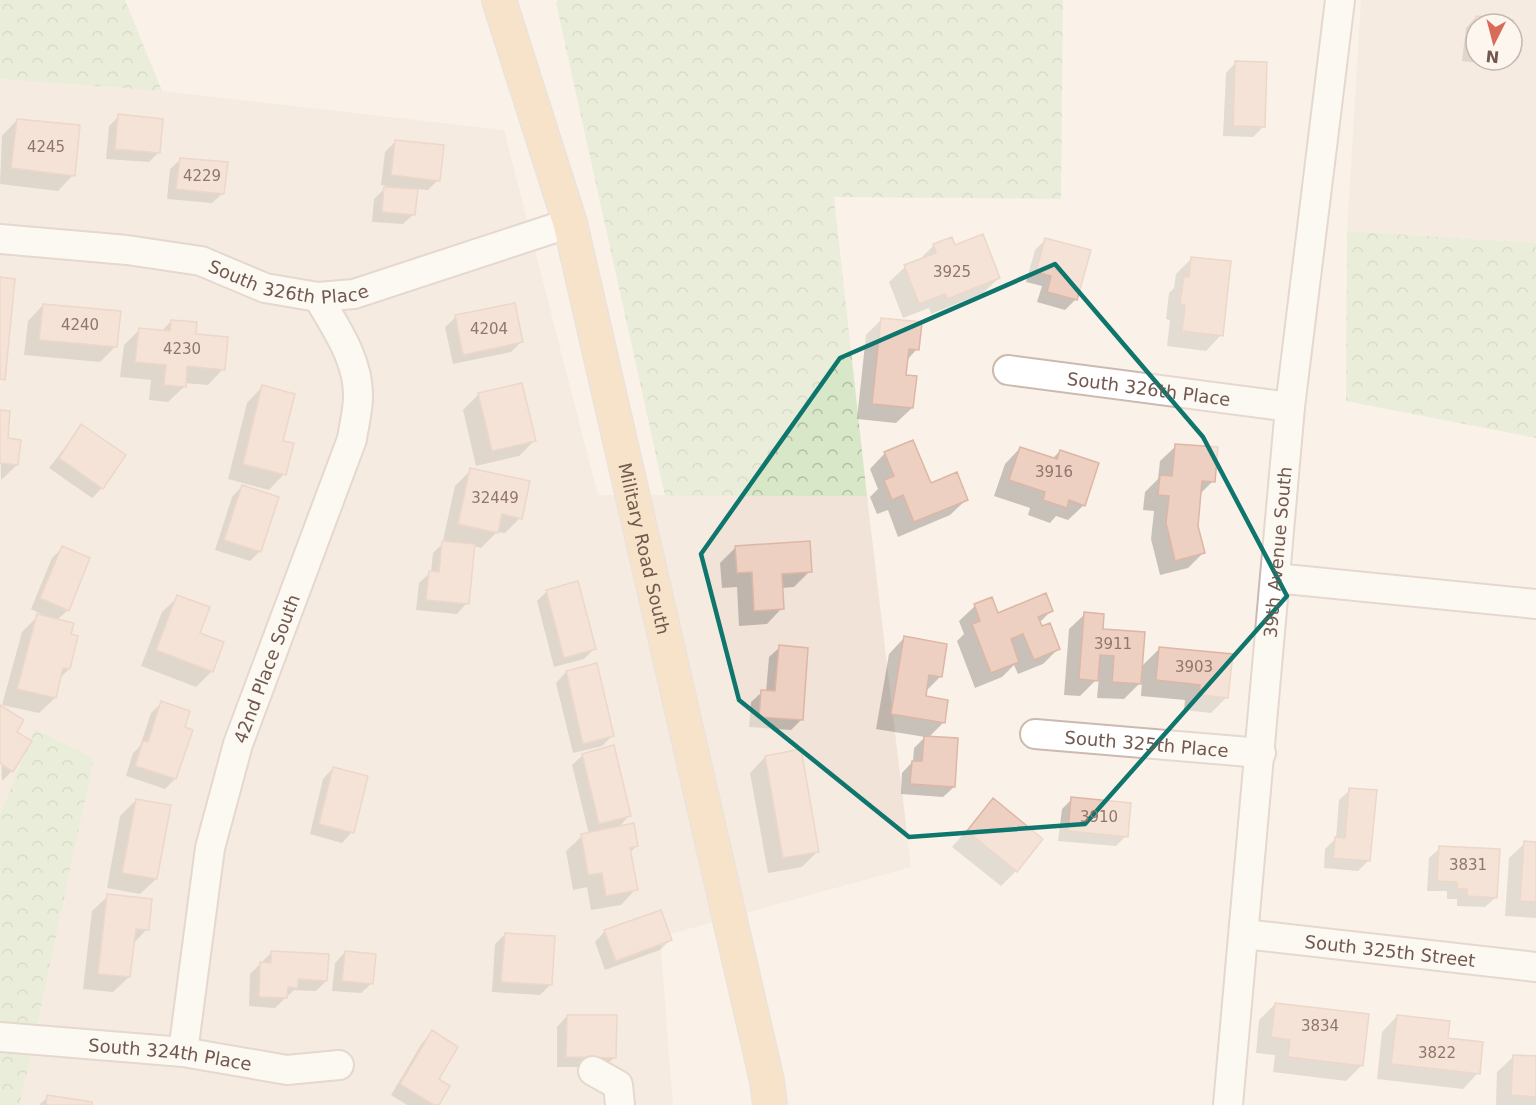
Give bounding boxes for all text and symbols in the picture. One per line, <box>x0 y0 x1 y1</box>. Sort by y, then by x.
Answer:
north arrow <box>1464 12 1524 72</box>
text: N <box>1485 46 1500 67</box>
house number: 4245 <box>27 138 65 156</box>
house number: 4229 <box>183 167 221 185</box>
street label: South 326th Place <box>206 255 371 308</box>
house number: 3925 <box>933 263 971 281</box>
house number: 4240 <box>61 316 99 334</box>
house number: 4204 <box>470 320 508 338</box>
house number: 4230 <box>163 340 201 358</box>
street label: South 326th Place <box>1066 367 1232 410</box>
street label: Military Road South <box>615 461 675 636</box>
house number: 3916 <box>1035 463 1073 481</box>
street label: 39th Avenue South <box>1259 466 1295 639</box>
house number: 32449 <box>471 489 519 507</box>
street label: 42nd Place South <box>229 591 304 746</box>
house number: 3911 <box>1094 635 1132 653</box>
house number: 3903 <box>1175 658 1213 676</box>
street label: South 325th Place <box>1064 726 1229 761</box>
house number: 3910 <box>1080 808 1118 826</box>
house number: 3831 <box>1449 856 1487 874</box>
street label: South 325th Street <box>1304 930 1476 971</box>
house number: 3834 <box>1301 1017 1339 1035</box>
street label: South 324th Place <box>88 1034 253 1074</box>
house number: 3822 <box>1418 1044 1456 1062</box>

